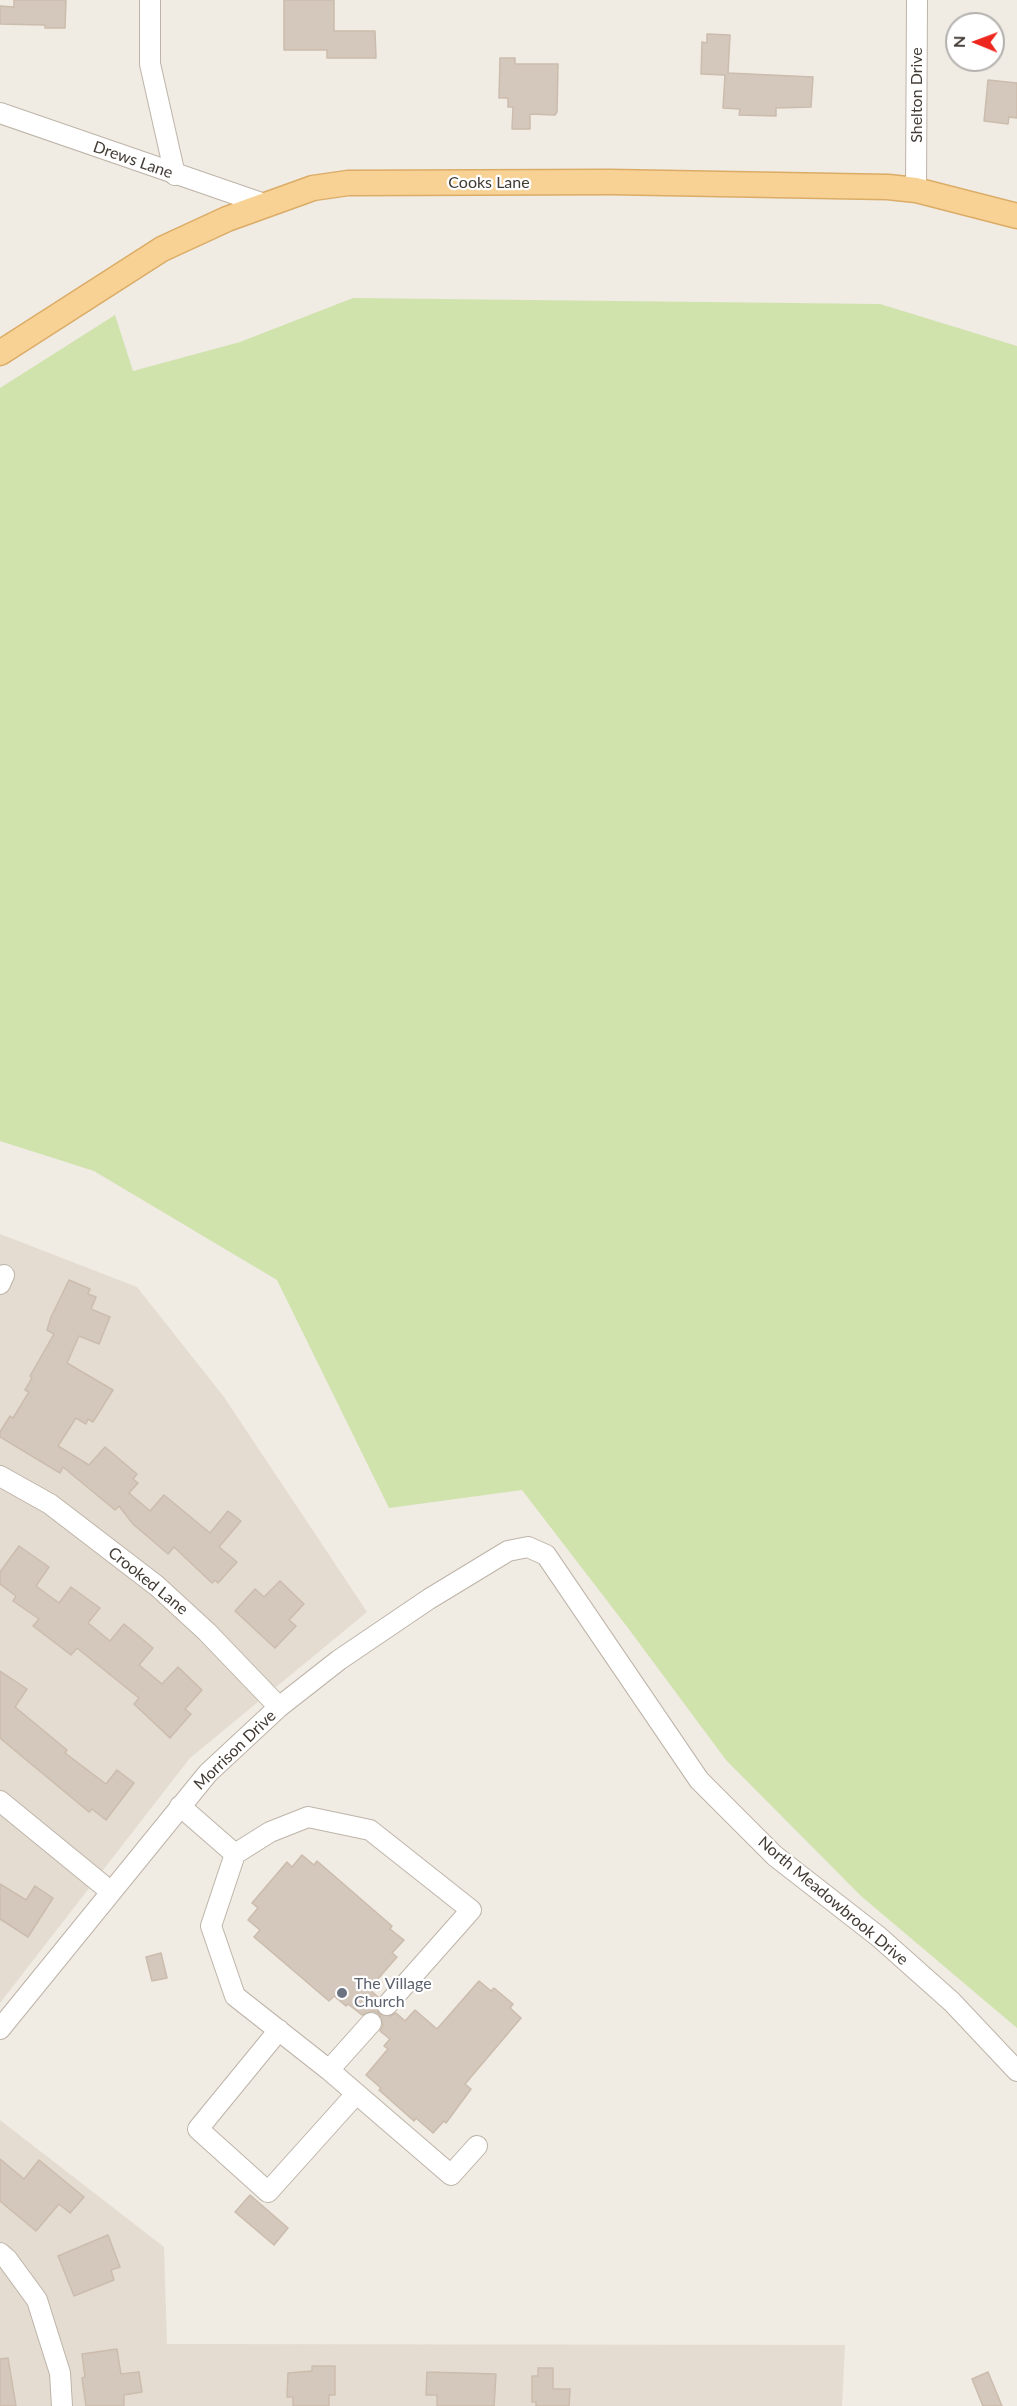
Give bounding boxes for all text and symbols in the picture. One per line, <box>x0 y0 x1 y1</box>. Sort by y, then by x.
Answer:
north arrow <box>945 12 1005 72</box>
text: N <box>949 35 968 48</box>
street label: Shelton Drive <box>907 47 927 143</box>
street label: Drews Lane <box>91 137 175 183</box>
street label: Cooks Lane <box>448 173 530 193</box>
street label: Crooked Lane <box>104 1543 192 1619</box>
street label: Morrison Drive <box>190 1706 280 1794</box>
street label: North Meadowbrook Drive <box>754 1833 912 1969</box>
place label: The Village Church <box>354 1974 432 2012</box>
marker: The Village Church <box>335 1986 349 2000</box>

